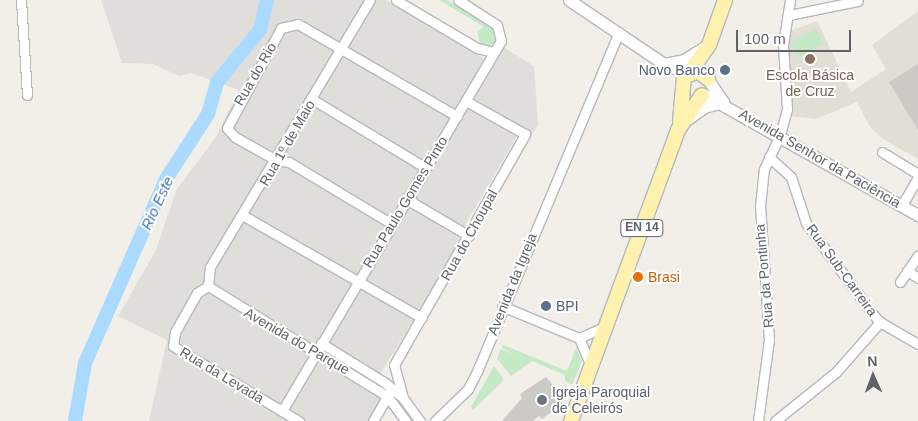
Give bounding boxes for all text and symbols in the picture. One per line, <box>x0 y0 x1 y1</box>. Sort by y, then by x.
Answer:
scale bar <box>738 20 853 52</box>
text: 100 m <box>744 30 786 47</box>
street label: Rua do Rio <box>230 39 280 109</box>
marker: Escola Básica de Cruz <box>804 53 816 65</box>
place label: Novo Banco <box>639 62 715 78</box>
marker: Novo Banco <box>719 64 731 76</box>
place label: Escola Básica de Cruz <box>766 67 854 100</box>
street label: Rua 1º de Maio <box>256 97 318 189</box>
street label: Avenida Senhor da Paciência <box>736 105 904 211</box>
street label: Rua Paulo Gomes Pinto <box>359 133 451 271</box>
water label: Rio Este <box>137 174 177 232</box>
street label: Rua do Choupal <box>437 187 501 283</box>
road number: EN 14 <box>620 218 664 238</box>
street label: Rua Sub-Carreira <box>803 221 881 319</box>
street label: Rua da Pontinha <box>751 223 777 329</box>
street label: Avenida da Igreja <box>484 230 540 338</box>
place label: Brasi <box>648 269 680 285</box>
marker: Brasi <box>632 271 644 283</box>
place label: BPI <box>556 298 579 314</box>
marker: BPI <box>540 300 552 312</box>
street label: Avenida do Parque <box>241 304 353 378</box>
street label: Rua da Levada <box>177 343 267 407</box>
north arrow <box>848 351 898 401</box>
text: N <box>867 353 878 369</box>
place label: Igreja Paroquial de Celeirós <box>552 384 650 417</box>
marker: Igreja Paroquial de Celeirós <box>536 394 548 406</box>

